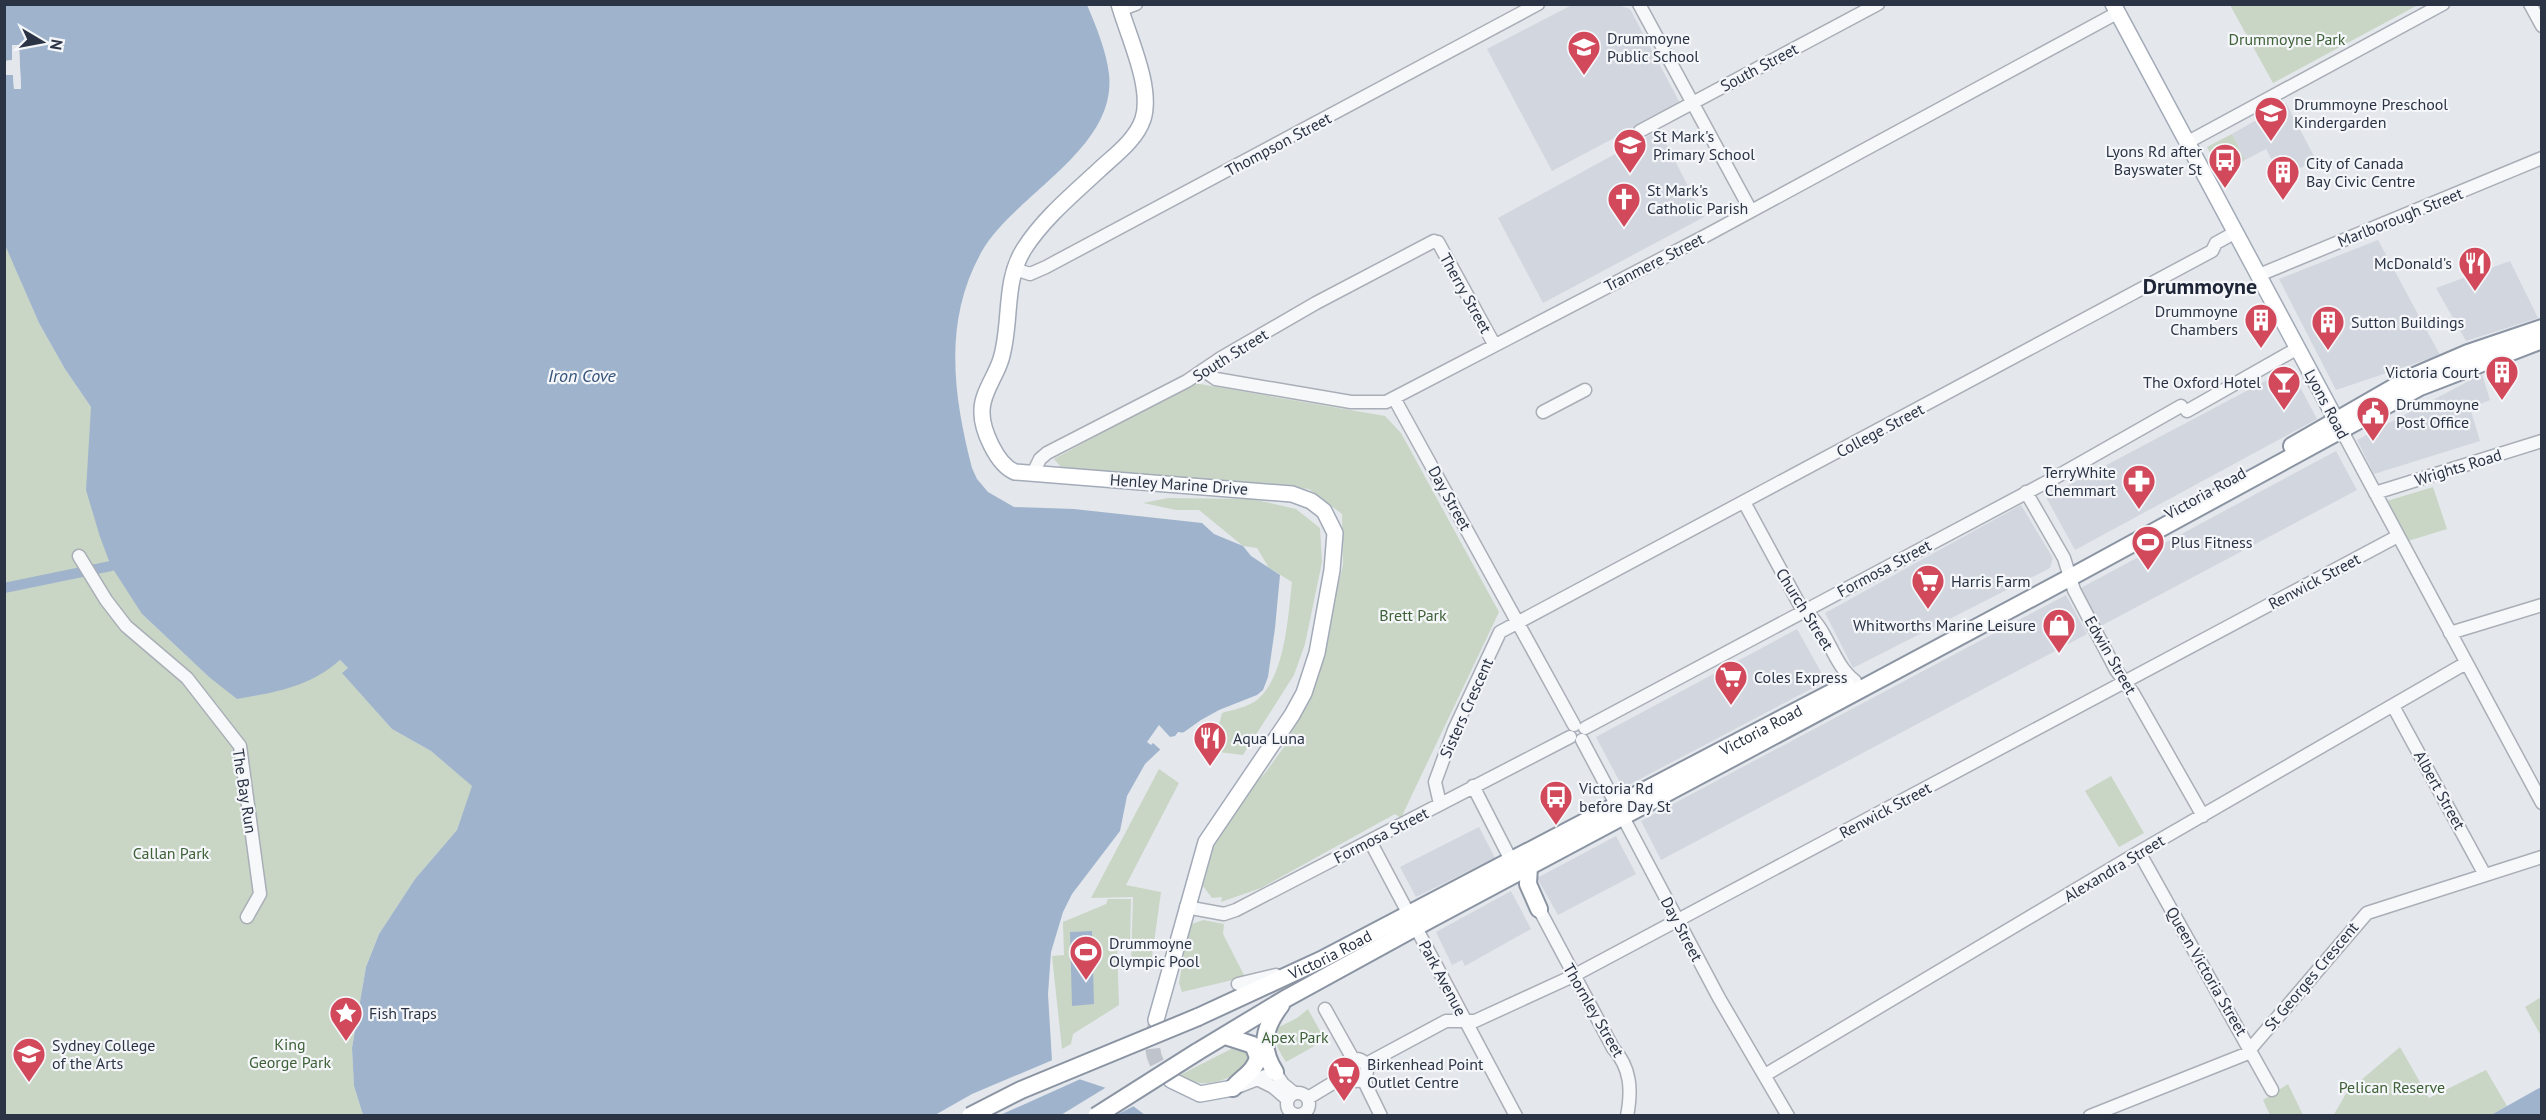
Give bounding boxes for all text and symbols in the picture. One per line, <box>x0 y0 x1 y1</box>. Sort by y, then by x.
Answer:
north arrow <box>12 12 72 72</box>
place label: Drummoyne Public School <box>1607 28 1699 66</box>
school or university icon: Drummoyne Public School <box>1566 29 1602 76</box>
park label: Drummoyne Park <box>2229 29 2346 49</box>
text: N <box>46 38 68 52</box>
street label: South Street <box>1717 38 1802 96</box>
place label: Drummoyne Preschool Kindergarden <box>2294 94 2448 132</box>
school or university icon: Drummoyne Preschool Kindergarden <box>2253 95 2289 142</box>
street label: Thompson Street <box>1222 107 1335 180</box>
place label: St Mark's Primary School <box>1653 126 1755 164</box>
school or university icon: St Mark's Primary School <box>1612 127 1648 174</box>
place label: Lyons Rd after Bayswater St <box>2106 141 2203 179</box>
bus stop icon: Lyons Rd after Bayswater St <box>2207 142 2243 189</box>
place label: City of Canada Bay Civic Centre <box>2306 153 2415 191</box>
building icon: City of Canada Bay Civic Centre <box>2265 154 2301 201</box>
place label: St Mark's Catholic Parish <box>1647 180 1748 218</box>
church icon: St Mark's Catholic Parish <box>1606 181 1642 228</box>
street label: Marlborough Street <box>2335 183 2466 251</box>
street label: Tranmere Street <box>1601 228 1708 296</box>
restaurant icon: McDonald's <box>2457 245 2493 292</box>
street label: Therry Street <box>1436 249 1497 337</box>
place label: McDonald's <box>2374 253 2452 273</box>
district label: Drummoyne <box>2143 272 2257 300</box>
place label: Drummoyne Chambers <box>2155 301 2238 339</box>
building icon: Drummoyne Chambers <box>2243 302 2279 349</box>
building icon: Sutton Buildings <box>2310 304 2346 351</box>
place label: Sutton Buildings <box>2351 312 2465 332</box>
street label: South Street <box>1189 324 1272 386</box>
building icon: Victoria Court <box>2484 354 2520 401</box>
place label: Victoria Court <box>2385 362 2480 382</box>
water label: Iron Cove <box>548 364 617 387</box>
bar icon: The Oxford Hotel <box>2266 364 2302 411</box>
street label: Lyons Road <box>2300 366 2354 442</box>
place label: The Oxford Hotel <box>2143 372 2261 392</box>
place label: Drummoyne Post Office <box>2396 394 2479 432</box>
public building icon: Drummoyne Post Office <box>2355 395 2391 442</box>
street label: College Street <box>1833 398 1928 461</box>
street label: Wrights Road <box>2412 444 2504 490</box>
street label: Day Street <box>1424 462 1476 534</box>
place label: TerryWhite Chemmart <box>2043 462 2117 500</box>
street label: Victoria Road <box>2160 462 2249 524</box>
pharmacy icon: TerryWhite Chemmart <box>2121 463 2157 510</box>
street label: Henley Marine Drive <box>1109 469 1249 499</box>
sports icon: Plus Fitness <box>2130 524 2166 571</box>
place label: Plus Fitness <box>2171 532 2253 552</box>
street label: Formosa Street <box>1834 535 1935 601</box>
street label: Renwick Street <box>2265 548 2364 614</box>
supermarket icon: Harris Farm <box>1910 563 1946 610</box>
street label: Church Street <box>1772 564 1838 654</box>
place label: Harris Farm <box>1951 571 2031 591</box>
park label: Brett Park <box>1379 605 1447 625</box>
shop icon: Whitworths Marine Leisure <box>2041 607 2077 654</box>
street label: Edwin Street <box>2081 612 2142 698</box>
place label: Whitworths Marine Leisure <box>1853 615 2036 635</box>
street label: Sisters Crescent <box>1435 654 1497 761</box>
supermarket icon: Coles Express <box>1713 659 1749 706</box>
place label: Coles Express <box>1754 667 1848 687</box>
street label: Victoria Road <box>1715 700 1805 760</box>
restaurant icon: Aqua Luna <box>1192 720 1228 767</box>
place label: Aqua Luna <box>1233 728 1305 748</box>
street label: The Bay Run <box>228 747 262 835</box>
street label: Albert Street <box>2410 747 2470 834</box>
street label: Renwick Street <box>1836 777 1935 843</box>
place label: Victoria Rd before Day St <box>1578 778 1671 816</box>
bus stop icon: Victoria Rd before Day St <box>1538 779 1574 826</box>
street label: Formosa Street <box>1330 802 1432 867</box>
street label: Alexandra Street <box>2060 830 2168 906</box>
park label: Callan Park <box>133 843 210 863</box>
street label: Day Street <box>1657 893 1708 965</box>
street label: Queen Victoria Street <box>2162 903 2252 1039</box>
street label: St Georges Crescent <box>2260 917 2363 1035</box>
street label: Victoria Road <box>1284 925 1375 984</box>
place label: Drummoyne Olympic Pool <box>1109 933 1200 971</box>
sports icon: Drummoyne Olympic Pool <box>1068 934 1104 981</box>
street label: Park Avenue <box>1415 937 1471 1019</box>
street label: Thornley Street <box>1559 960 1629 1061</box>
place icon: Fish Traps <box>328 995 364 1042</box>
place label: Fish Traps <box>369 1003 437 1023</box>
park label: Apex Park <box>1261 1027 1329 1047</box>
park label: King George Park <box>249 1034 331 1072</box>
place label: Sydney College of the Arts <box>52 1035 155 1073</box>
school or university icon: Sydney College of the Arts <box>11 1036 47 1083</box>
place label: Birkenhead Point Outlet Centre <box>1367 1054 1484 1092</box>
supermarket icon: Birkenhead Point Outlet Centre <box>1326 1055 1362 1102</box>
park label: Pelican Reserve <box>2339 1077 2445 1097</box>

